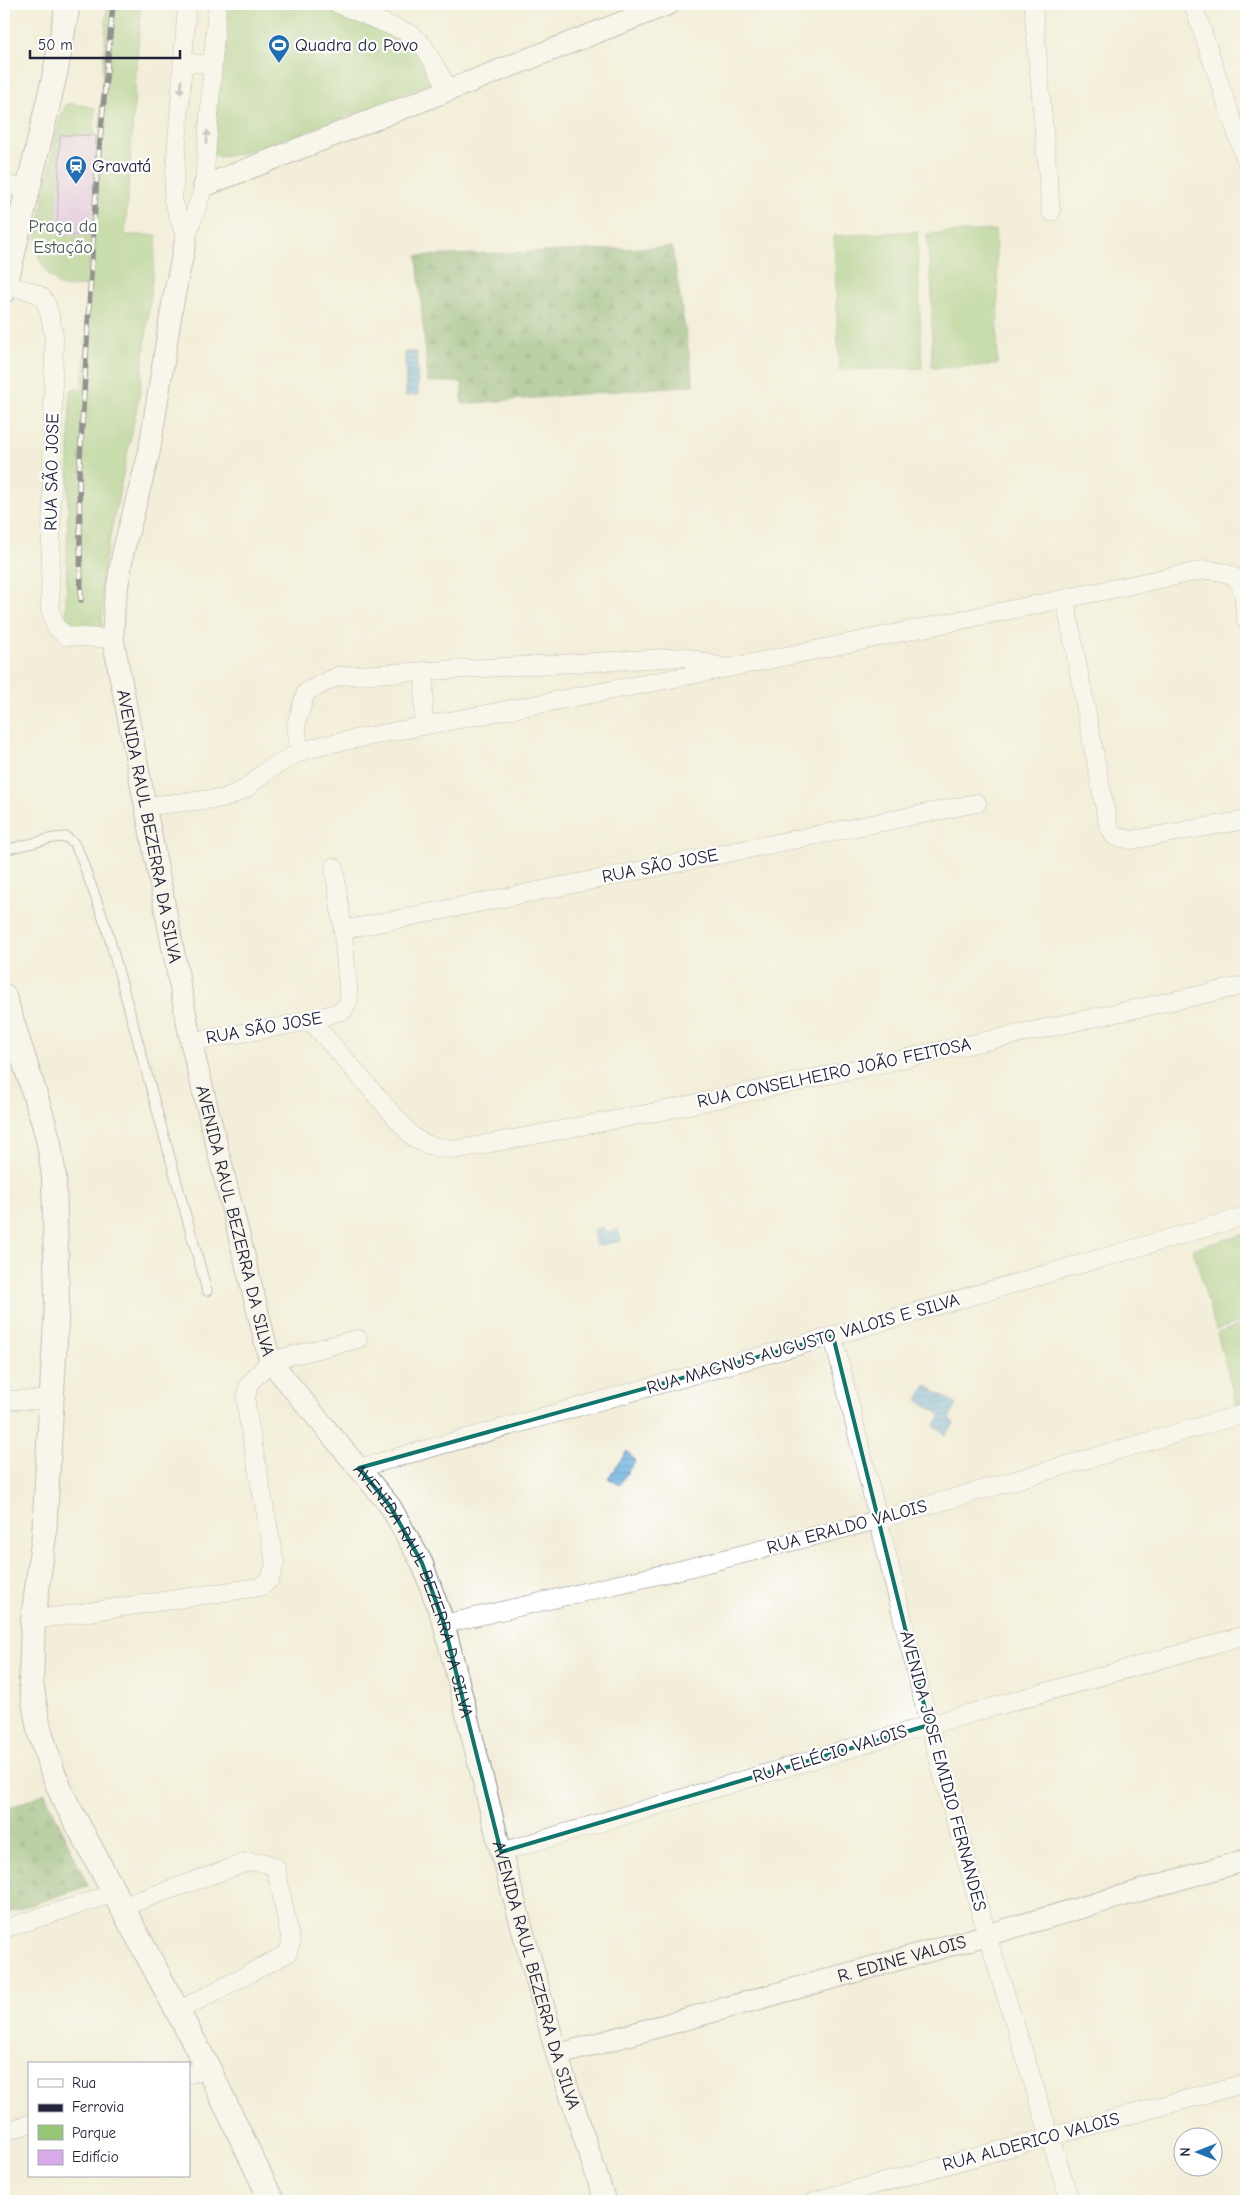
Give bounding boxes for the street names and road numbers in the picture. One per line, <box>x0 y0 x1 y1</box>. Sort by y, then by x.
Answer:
street label: RUA SÃO JOSE <box>40 413 64 531</box>
street label: AVENIDA RAUL BEZERRA DA SILVA <box>112 688 186 965</box>
street label: RUA SÃO JOSE <box>600 844 720 888</box>
street label: RUA SÃO JOSE <box>204 1007 324 1049</box>
street label: RUA CONSELHEIRO JOÃO FEITOSA <box>695 1034 973 1112</box>
street label: AVENIDA RAUL BEZERRA DA SILVA <box>192 1083 279 1358</box>
street label: RUA MAGNUS AUGUSTO VALOIS E SILVA <box>644 1289 962 1399</box>
street label: AVENIDA RAUL BEZERRA DA SILVA <box>349 1459 478 1720</box>
street label: RUA ERALDO VALOIS <box>765 1496 929 1558</box>
street label: AVENIDA JOSE EMIDIO FERNANDES <box>895 1628 991 1914</box>
street label: RUA ELÉCIO VALOIS <box>750 1720 910 1788</box>
street label: AVENIDA RAUL BEZERRA DA SILVA <box>488 1839 585 2112</box>
street label: R. EDINE VALOIS <box>835 1931 969 1987</box>
street label: RUA ALDERICO VALOIS <box>940 2108 1122 2176</box>

